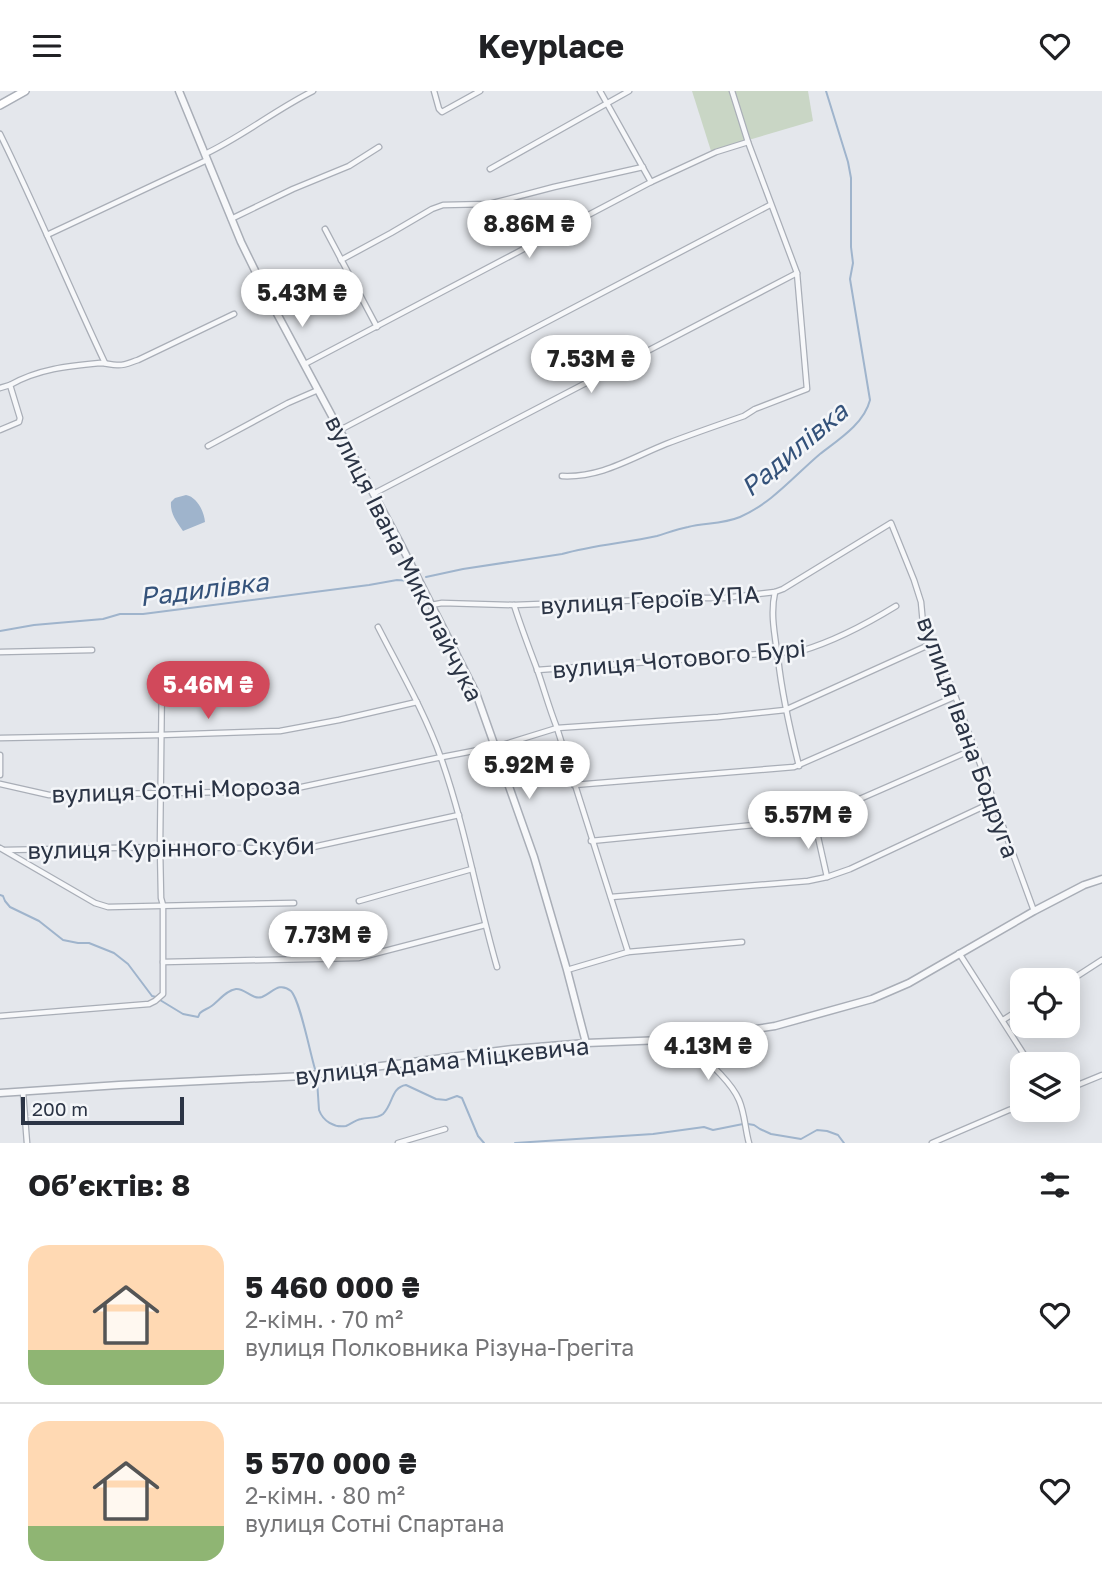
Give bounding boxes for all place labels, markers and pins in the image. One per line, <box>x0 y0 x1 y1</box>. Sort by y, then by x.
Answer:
pin: 8.86M ₴ <box>464 201 594 260</box>
pin: 5.43M ₴ <box>237 269 367 329</box>
pin: 7.53M ₴ <box>526 335 656 395</box>
pin: 5.46M ₴ <box>143 661 273 721</box>
pin: 5.92M ₴ <box>464 741 594 801</box>
pin: 5.57M ₴ <box>743 791 873 851</box>
pin: 7.73M ₴ <box>263 911 393 971</box>
pin: 4.13M ₴ <box>643 1023 773 1082</box>

